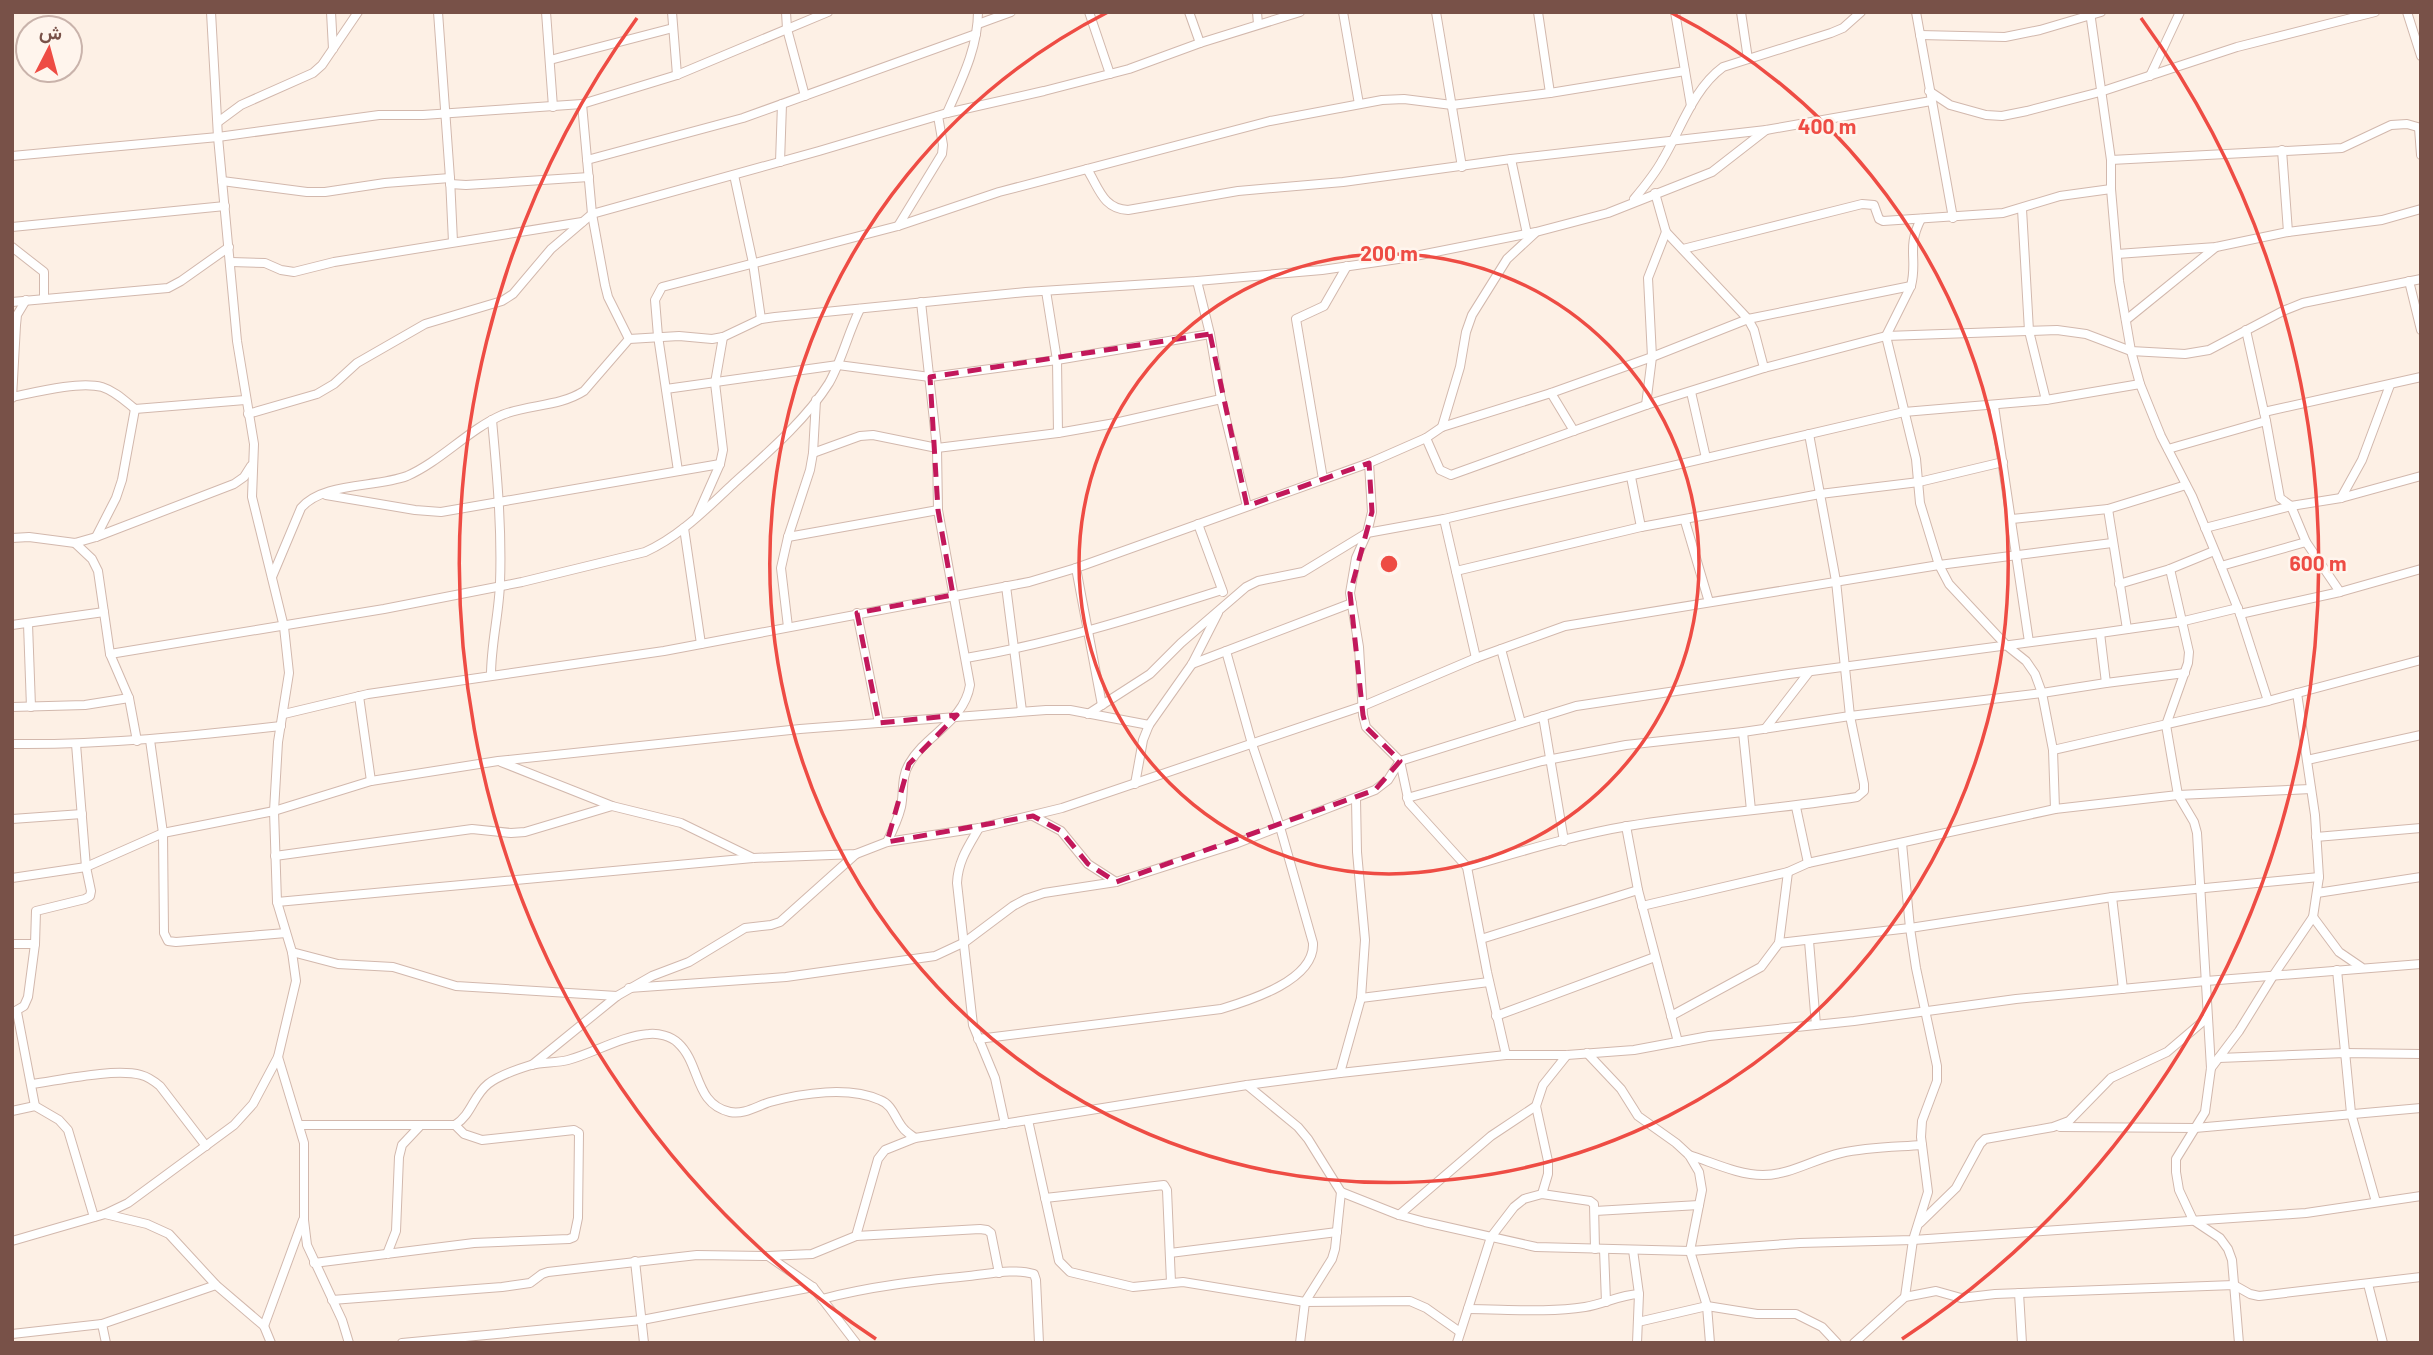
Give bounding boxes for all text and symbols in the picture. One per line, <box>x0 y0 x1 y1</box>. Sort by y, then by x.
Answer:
north arrow <box>14 14 84 84</box>
text: ش <box>38 19 64 45</box>
text: 400 m <box>1798 113 1856 138</box>
text: 200 m <box>1360 240 1418 265</box>
text: 600 m <box>2290 550 2346 575</box>
centre of rings <box>1377 552 1401 576</box>

